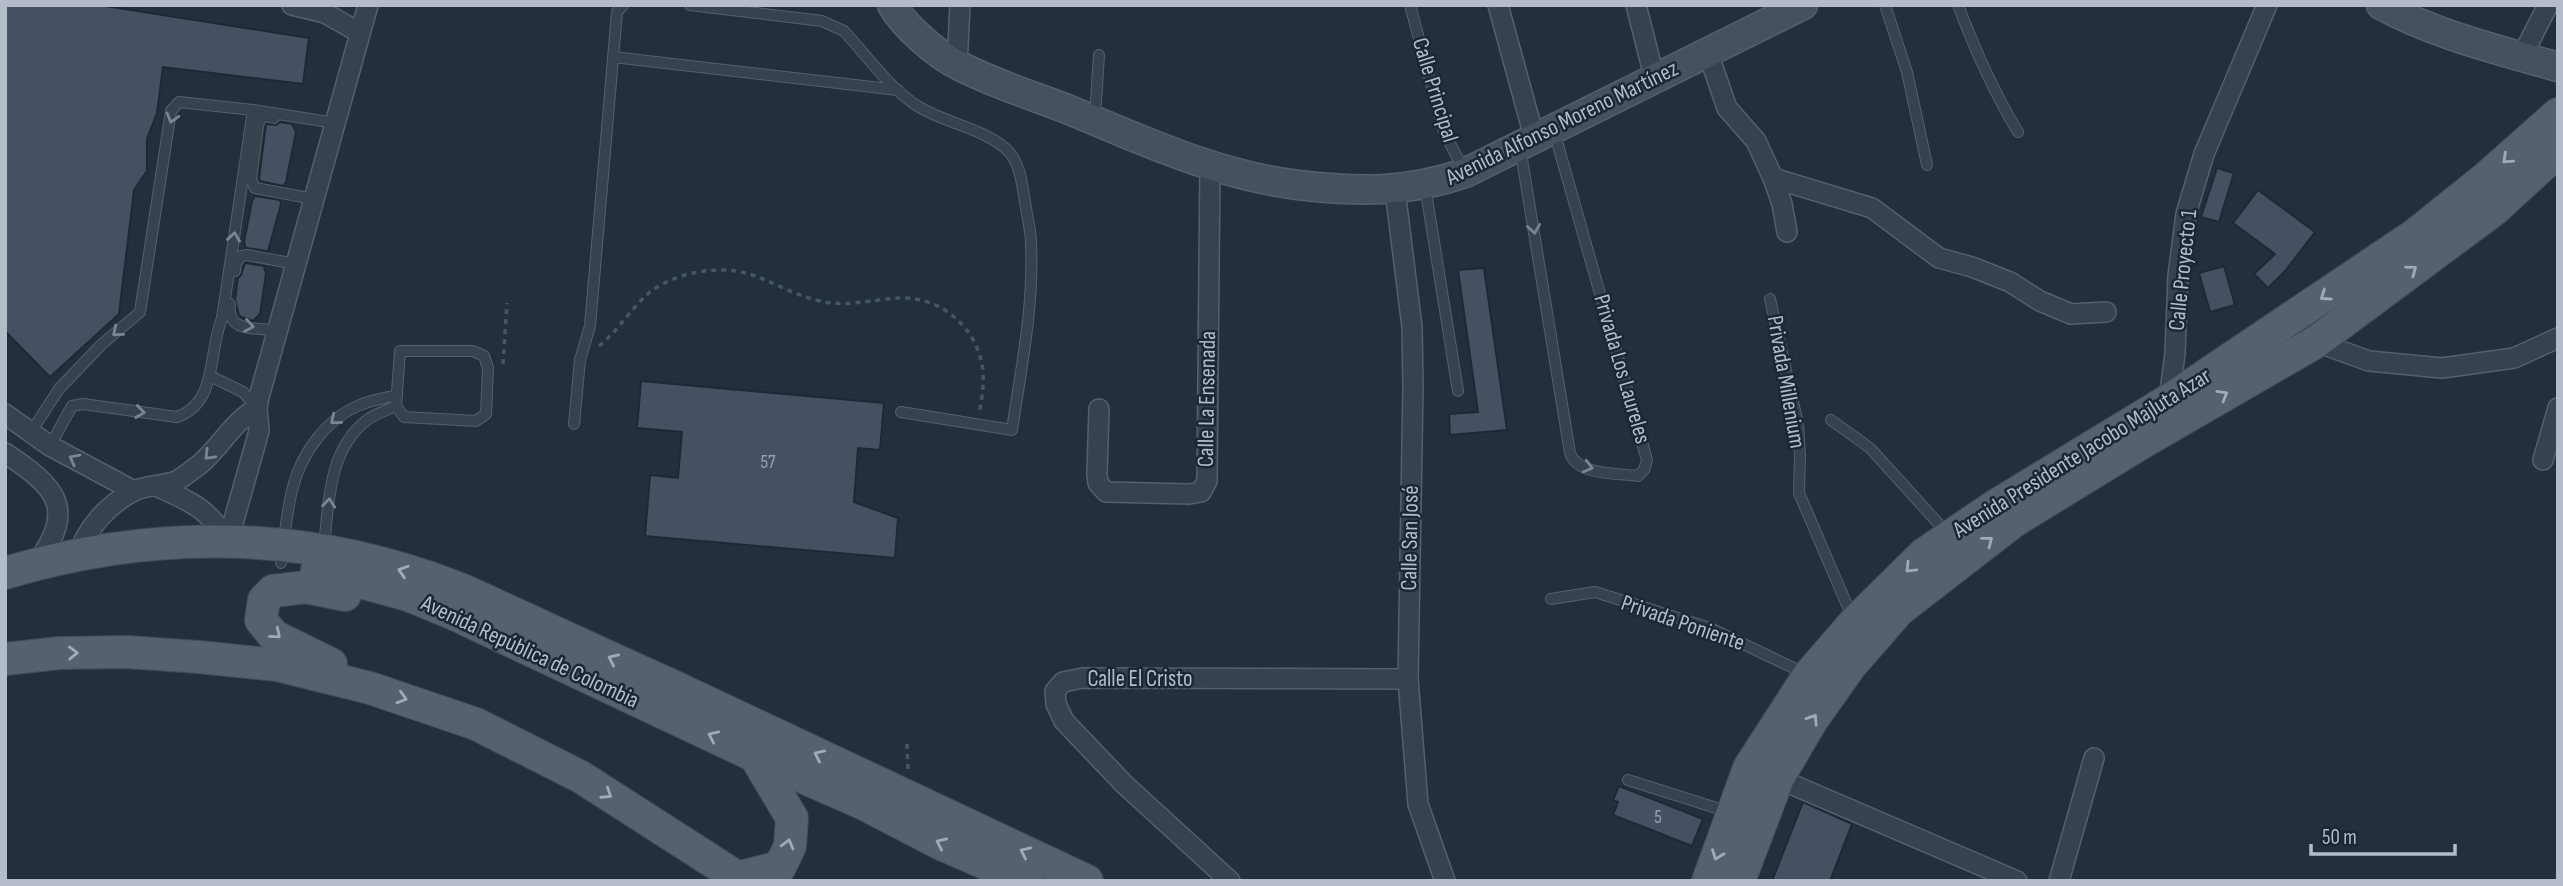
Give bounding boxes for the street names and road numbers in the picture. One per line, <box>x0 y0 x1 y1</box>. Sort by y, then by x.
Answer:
street label: Calle Principal <box>1406 34 1464 146</box>
street label: Avenida Alfonso Moreno Martínez <box>1440 55 1683 192</box>
street label: Calle Proyecto 1 <box>2163 208 2203 332</box>
street label: Privada Los Laureles <box>1587 291 1657 447</box>
street label: Privada Millenium <box>1761 313 1811 451</box>
street label: Calle La Ensenada <box>1192 331 1222 467</box>
street label: Avenida Presidente Jacobo Majluta Azar <box>1947 362 2216 545</box>
street label: Calle San José <box>1395 485 1425 591</box>
street label: Avenida República de Colombia <box>416 589 643 715</box>
street label: Privada Poniente <box>1618 589 1748 657</box>
street label: Calle El Cristo <box>1087 665 1193 693</box>

